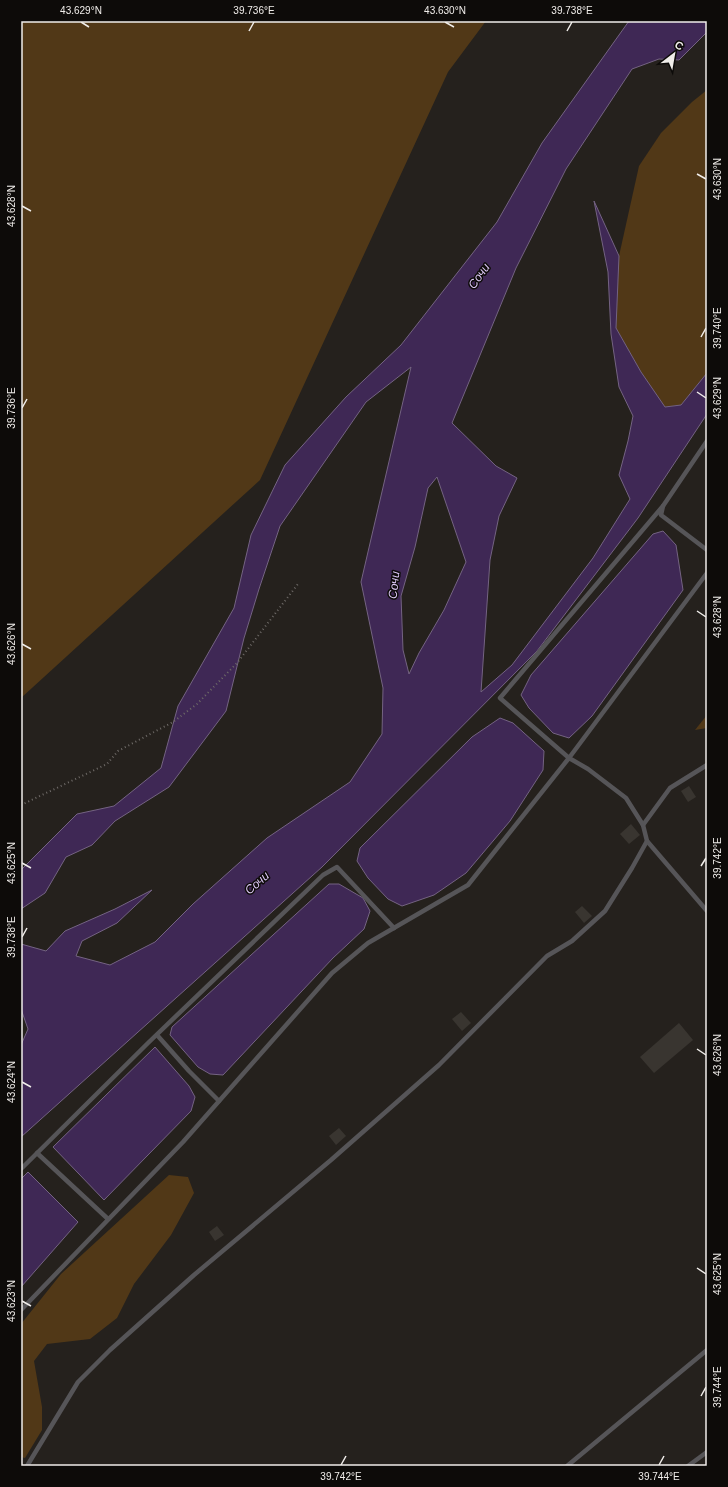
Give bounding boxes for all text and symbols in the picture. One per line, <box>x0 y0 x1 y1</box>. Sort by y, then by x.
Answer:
text: 43.629°N <box>60 5 102 16</box>
text: 39.736°E <box>233 5 275 16</box>
text: 43.630°N <box>424 5 466 16</box>
text: 39.738°E <box>551 5 593 16</box>
north arrow <box>654 34 694 74</box>
text: С <box>673 38 686 53</box>
text: 43.630°N <box>712 158 723 200</box>
text: 43.628°N <box>6 185 17 227</box>
water label: Сочи <box>465 260 493 291</box>
text: 39.740°E <box>712 307 723 349</box>
text: 43.629°N <box>712 377 723 419</box>
text: 39.736°E <box>6 387 17 429</box>
water label: Сочи <box>386 570 402 599</box>
text: 43.628°N <box>712 596 723 638</box>
text: 43.626°N <box>6 623 17 665</box>
text: 39.742°E <box>712 837 723 879</box>
text: 43.625°N <box>6 842 17 884</box>
water label: Сочи <box>242 868 272 897</box>
text: 39.738°E <box>6 916 17 958</box>
text: 43.626°N <box>712 1034 723 1076</box>
text: 43.624°N <box>6 1061 17 1103</box>
text: 43.625°N <box>712 1253 723 1295</box>
text: 43.623°N <box>6 1280 17 1322</box>
text: 39.744°E <box>712 1366 723 1408</box>
text: 39.742°E <box>320 1471 362 1482</box>
text: 39.744°E <box>638 1471 680 1482</box>

